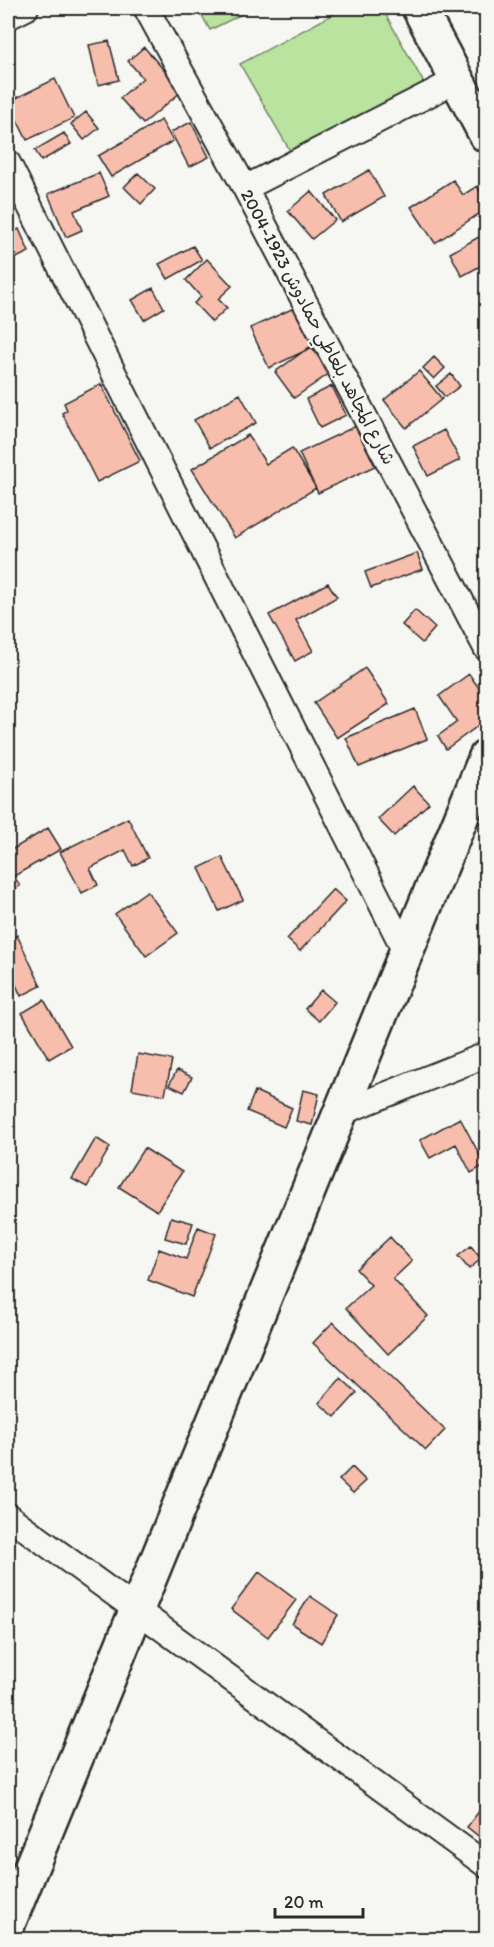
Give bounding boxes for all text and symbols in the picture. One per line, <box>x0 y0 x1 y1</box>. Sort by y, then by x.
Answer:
street label: شارع المجاهد بلعاطي حمادوش 1923-2004 <box>231 186 400 471</box>
scale bar <box>275 1881 364 1919</box>
text: 20 m <box>284 1891 324 1913</box>

